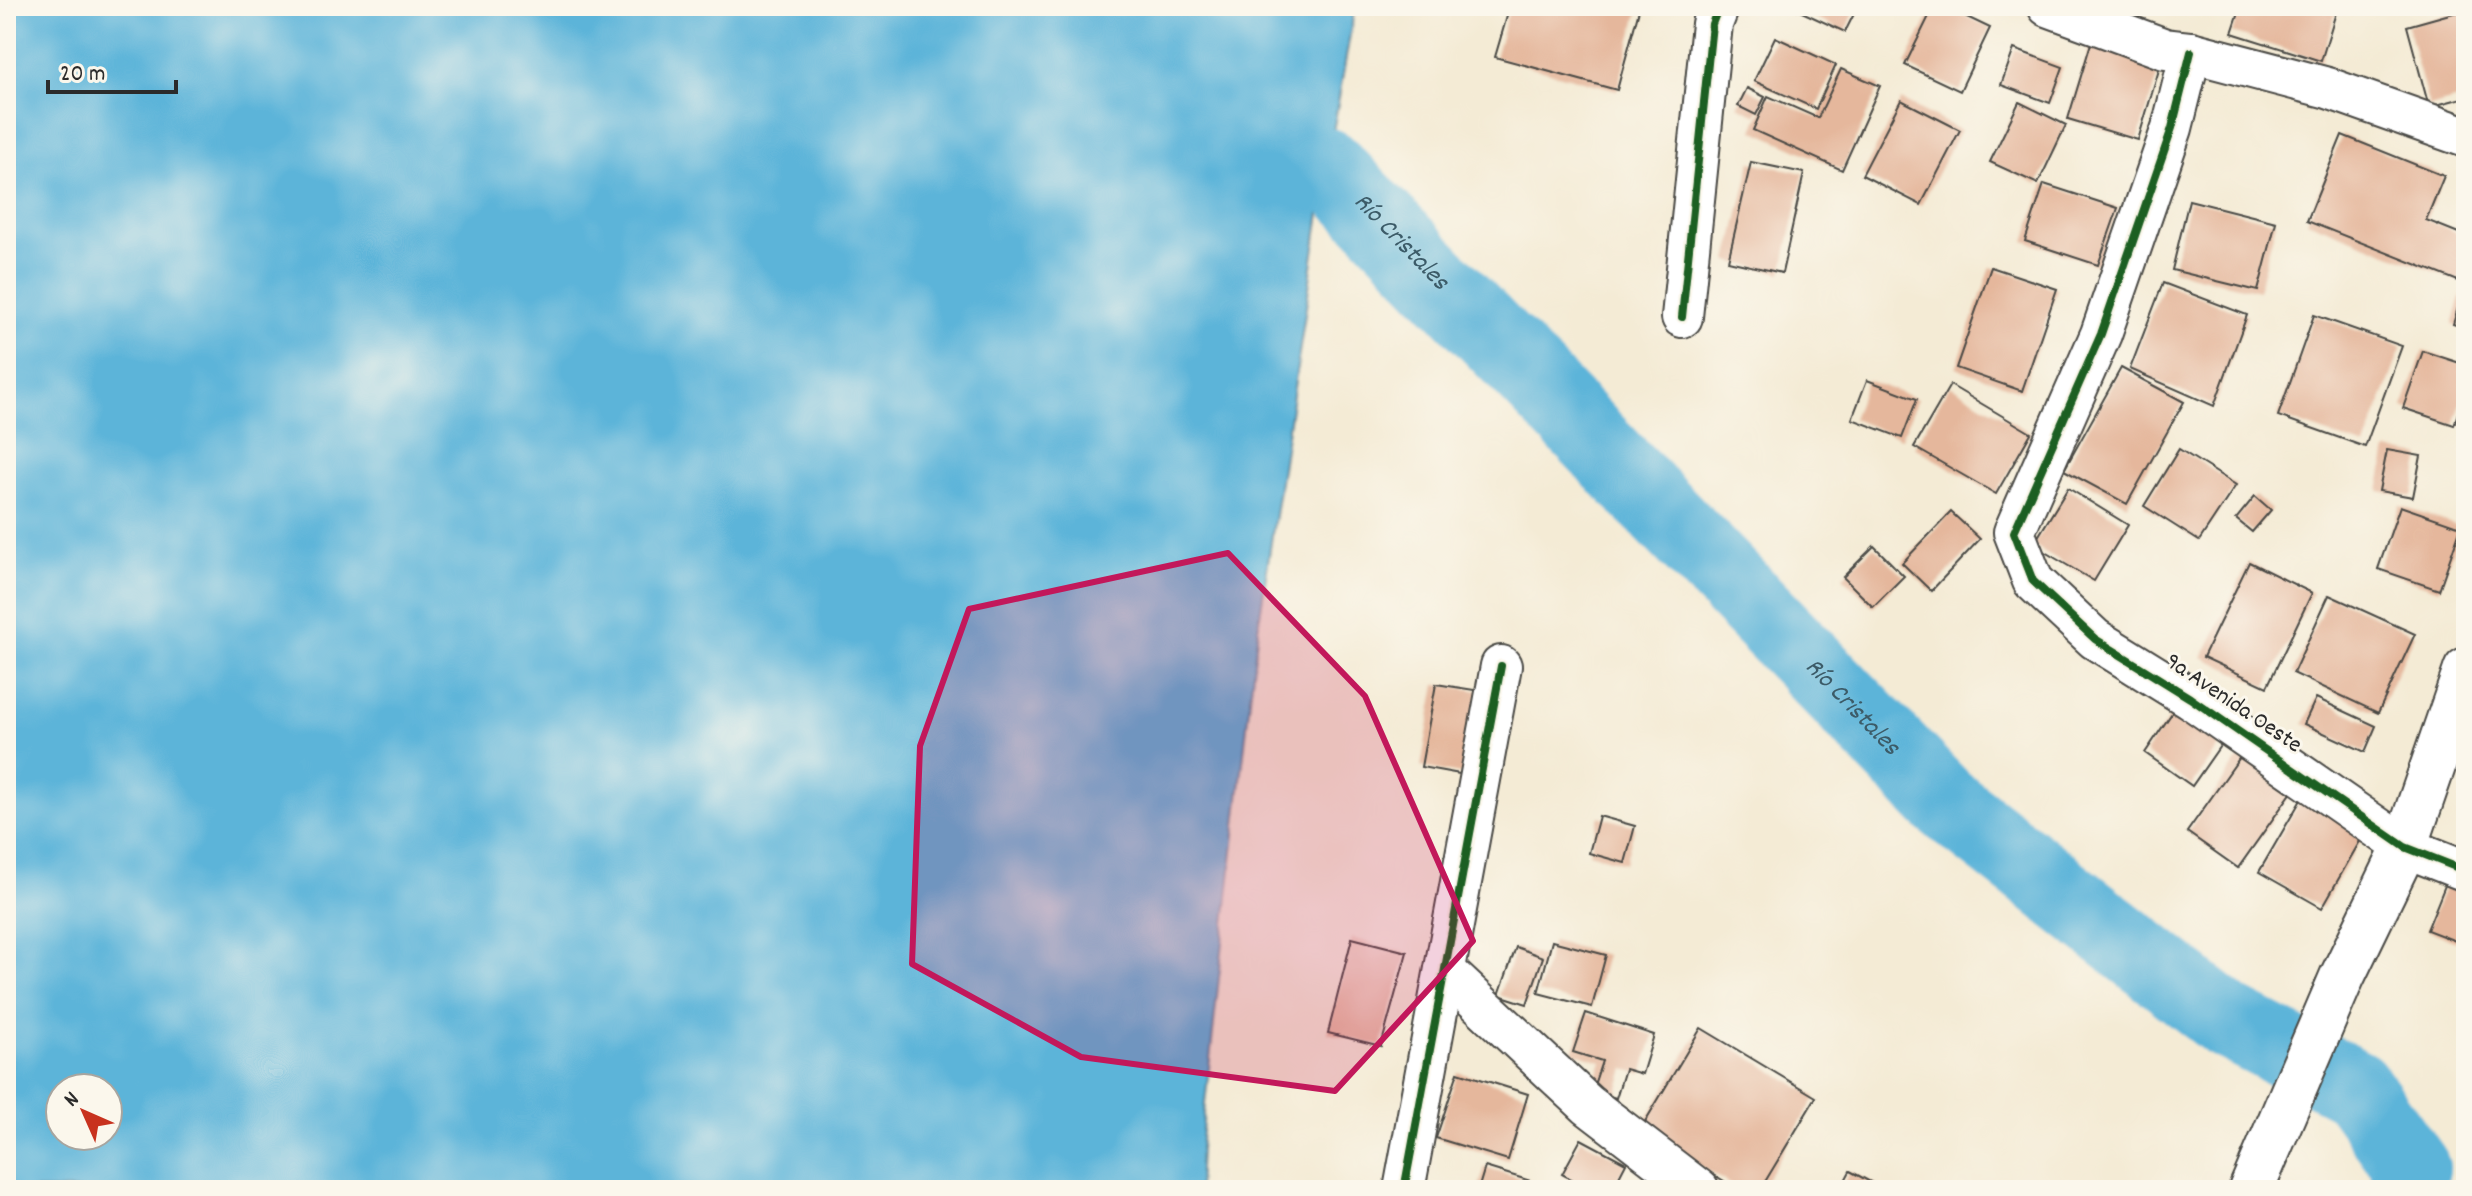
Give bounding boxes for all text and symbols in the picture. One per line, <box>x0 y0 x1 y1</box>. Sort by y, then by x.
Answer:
scale bar <box>48 44 176 94</box>
text: 20 m <box>60 58 106 92</box>
water label: Río Cristales <box>1344 185 1458 300</box>
street label: 9a Avenida Oeste <box>2158 646 2308 762</box>
water label: Río Cristales <box>1796 650 1909 765</box>
north arrow <box>44 1072 124 1152</box>
text: N <box>58 1085 87 1115</box>

